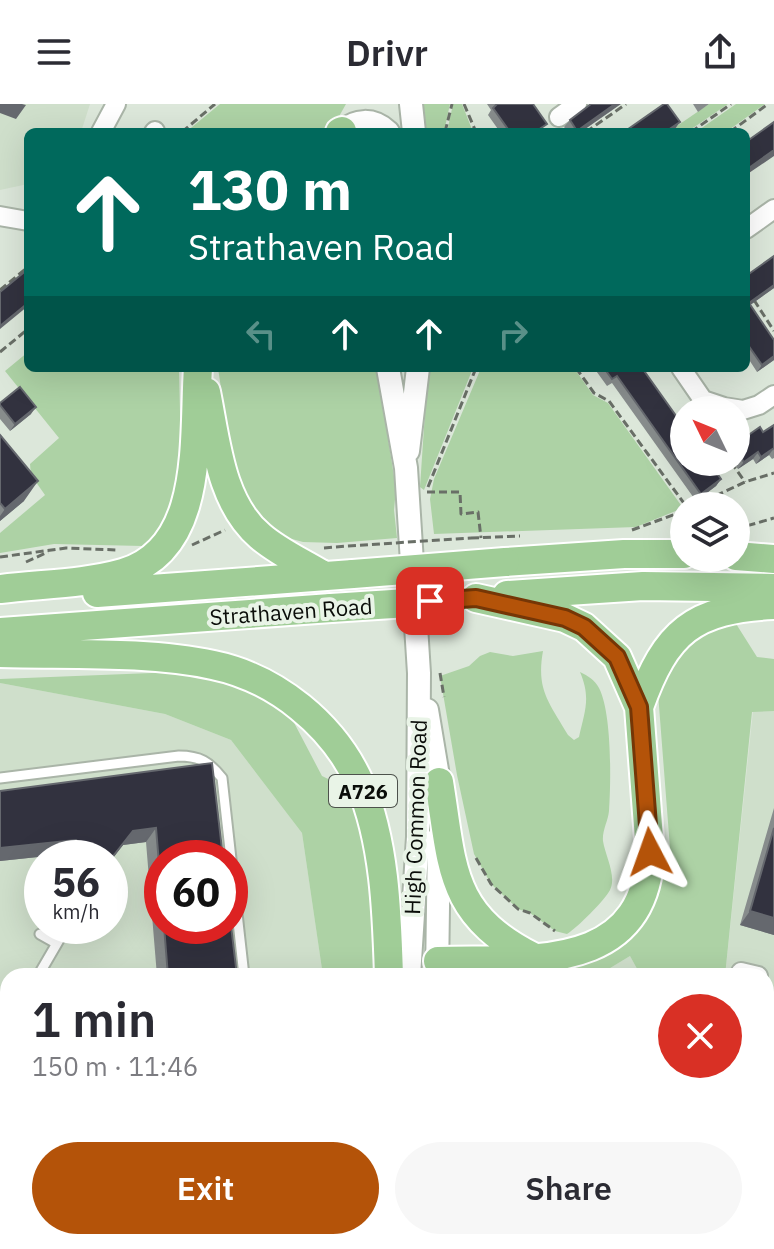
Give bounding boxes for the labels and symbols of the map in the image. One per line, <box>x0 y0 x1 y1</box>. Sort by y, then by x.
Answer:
north arrow <box>670 396 750 476</box>
pin <box>396 567 464 635</box>
street label: Strathaven Road <box>209 591 373 631</box>
street label: High Common Road <box>397 719 433 915</box>
road number: A726 <box>329 775 397 807</box>
position arrow <box>608 810 692 894</box>
speed limit sign: 60 <box>144 840 248 944</box>

